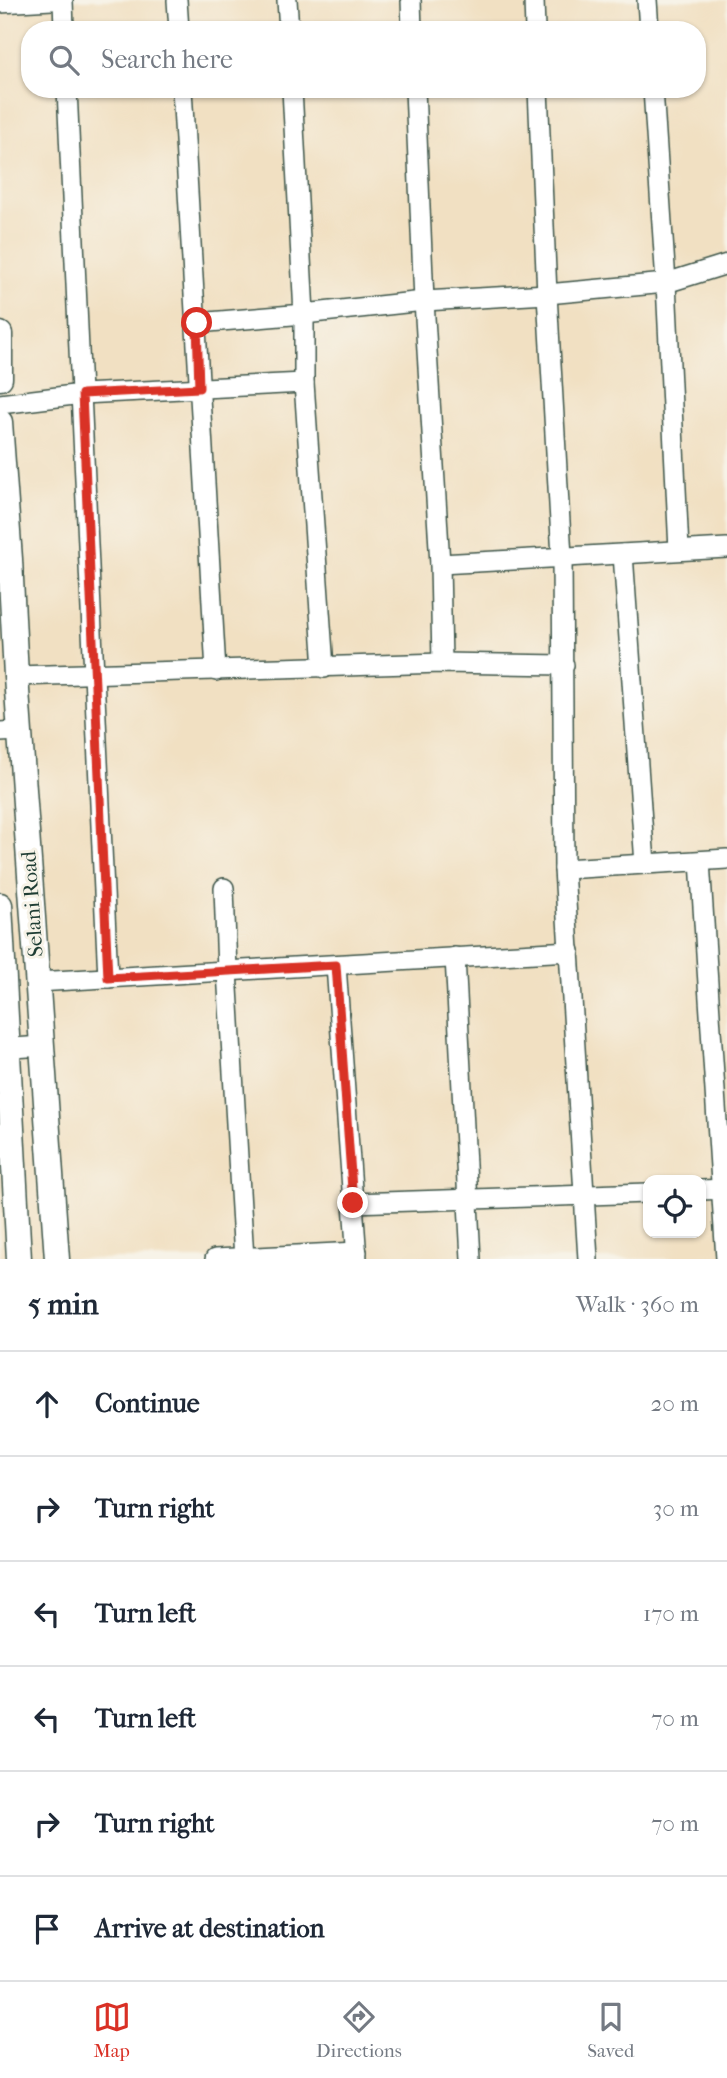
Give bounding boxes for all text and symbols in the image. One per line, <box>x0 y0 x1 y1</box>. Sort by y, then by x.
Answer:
search box <box>21 21 706 98</box>
icon: search <box>45 41 83 79</box>
text: Search here <box>101 44 233 75</box>
route start <box>181 307 212 338</box>
street label: Selani Road <box>16 850 48 958</box>
map controls <box>643 1175 706 1238</box>
button: locate <box>643 1175 706 1238</box>
route end <box>337 1187 368 1218</box>
text: 5 min <box>28 1287 99 1322</box>
text: Walk · 360 m <box>576 1291 699 1318</box>
icon: ahead <box>28 1385 66 1423</box>
text: Continue <box>95 1388 200 1419</box>
text: 20 m <box>650 1390 699 1417</box>
icon: right <box>28 1490 66 1528</box>
text: Turn right <box>95 1493 215 1524</box>
text: 30 m <box>653 1495 699 1522</box>
icon: left <box>28 1595 66 1633</box>
text: Turn left <box>95 1598 196 1629</box>
text: 170 m <box>643 1600 699 1627</box>
icon: left <box>28 1700 66 1738</box>
text: Turn left <box>95 1703 196 1734</box>
text: 70 m <box>651 1705 699 1732</box>
icon: right <box>28 1805 66 1843</box>
text: Turn right <box>95 1808 215 1839</box>
text: 70 m <box>651 1810 699 1837</box>
icon: arrive <box>28 1910 66 1948</box>
text: Arrive at destination <box>95 1913 325 1944</box>
tab: Map <box>93 1998 131 2062</box>
tab: Directions <box>316 1998 402 2062</box>
tab: Saved <box>587 1998 634 2062</box>

